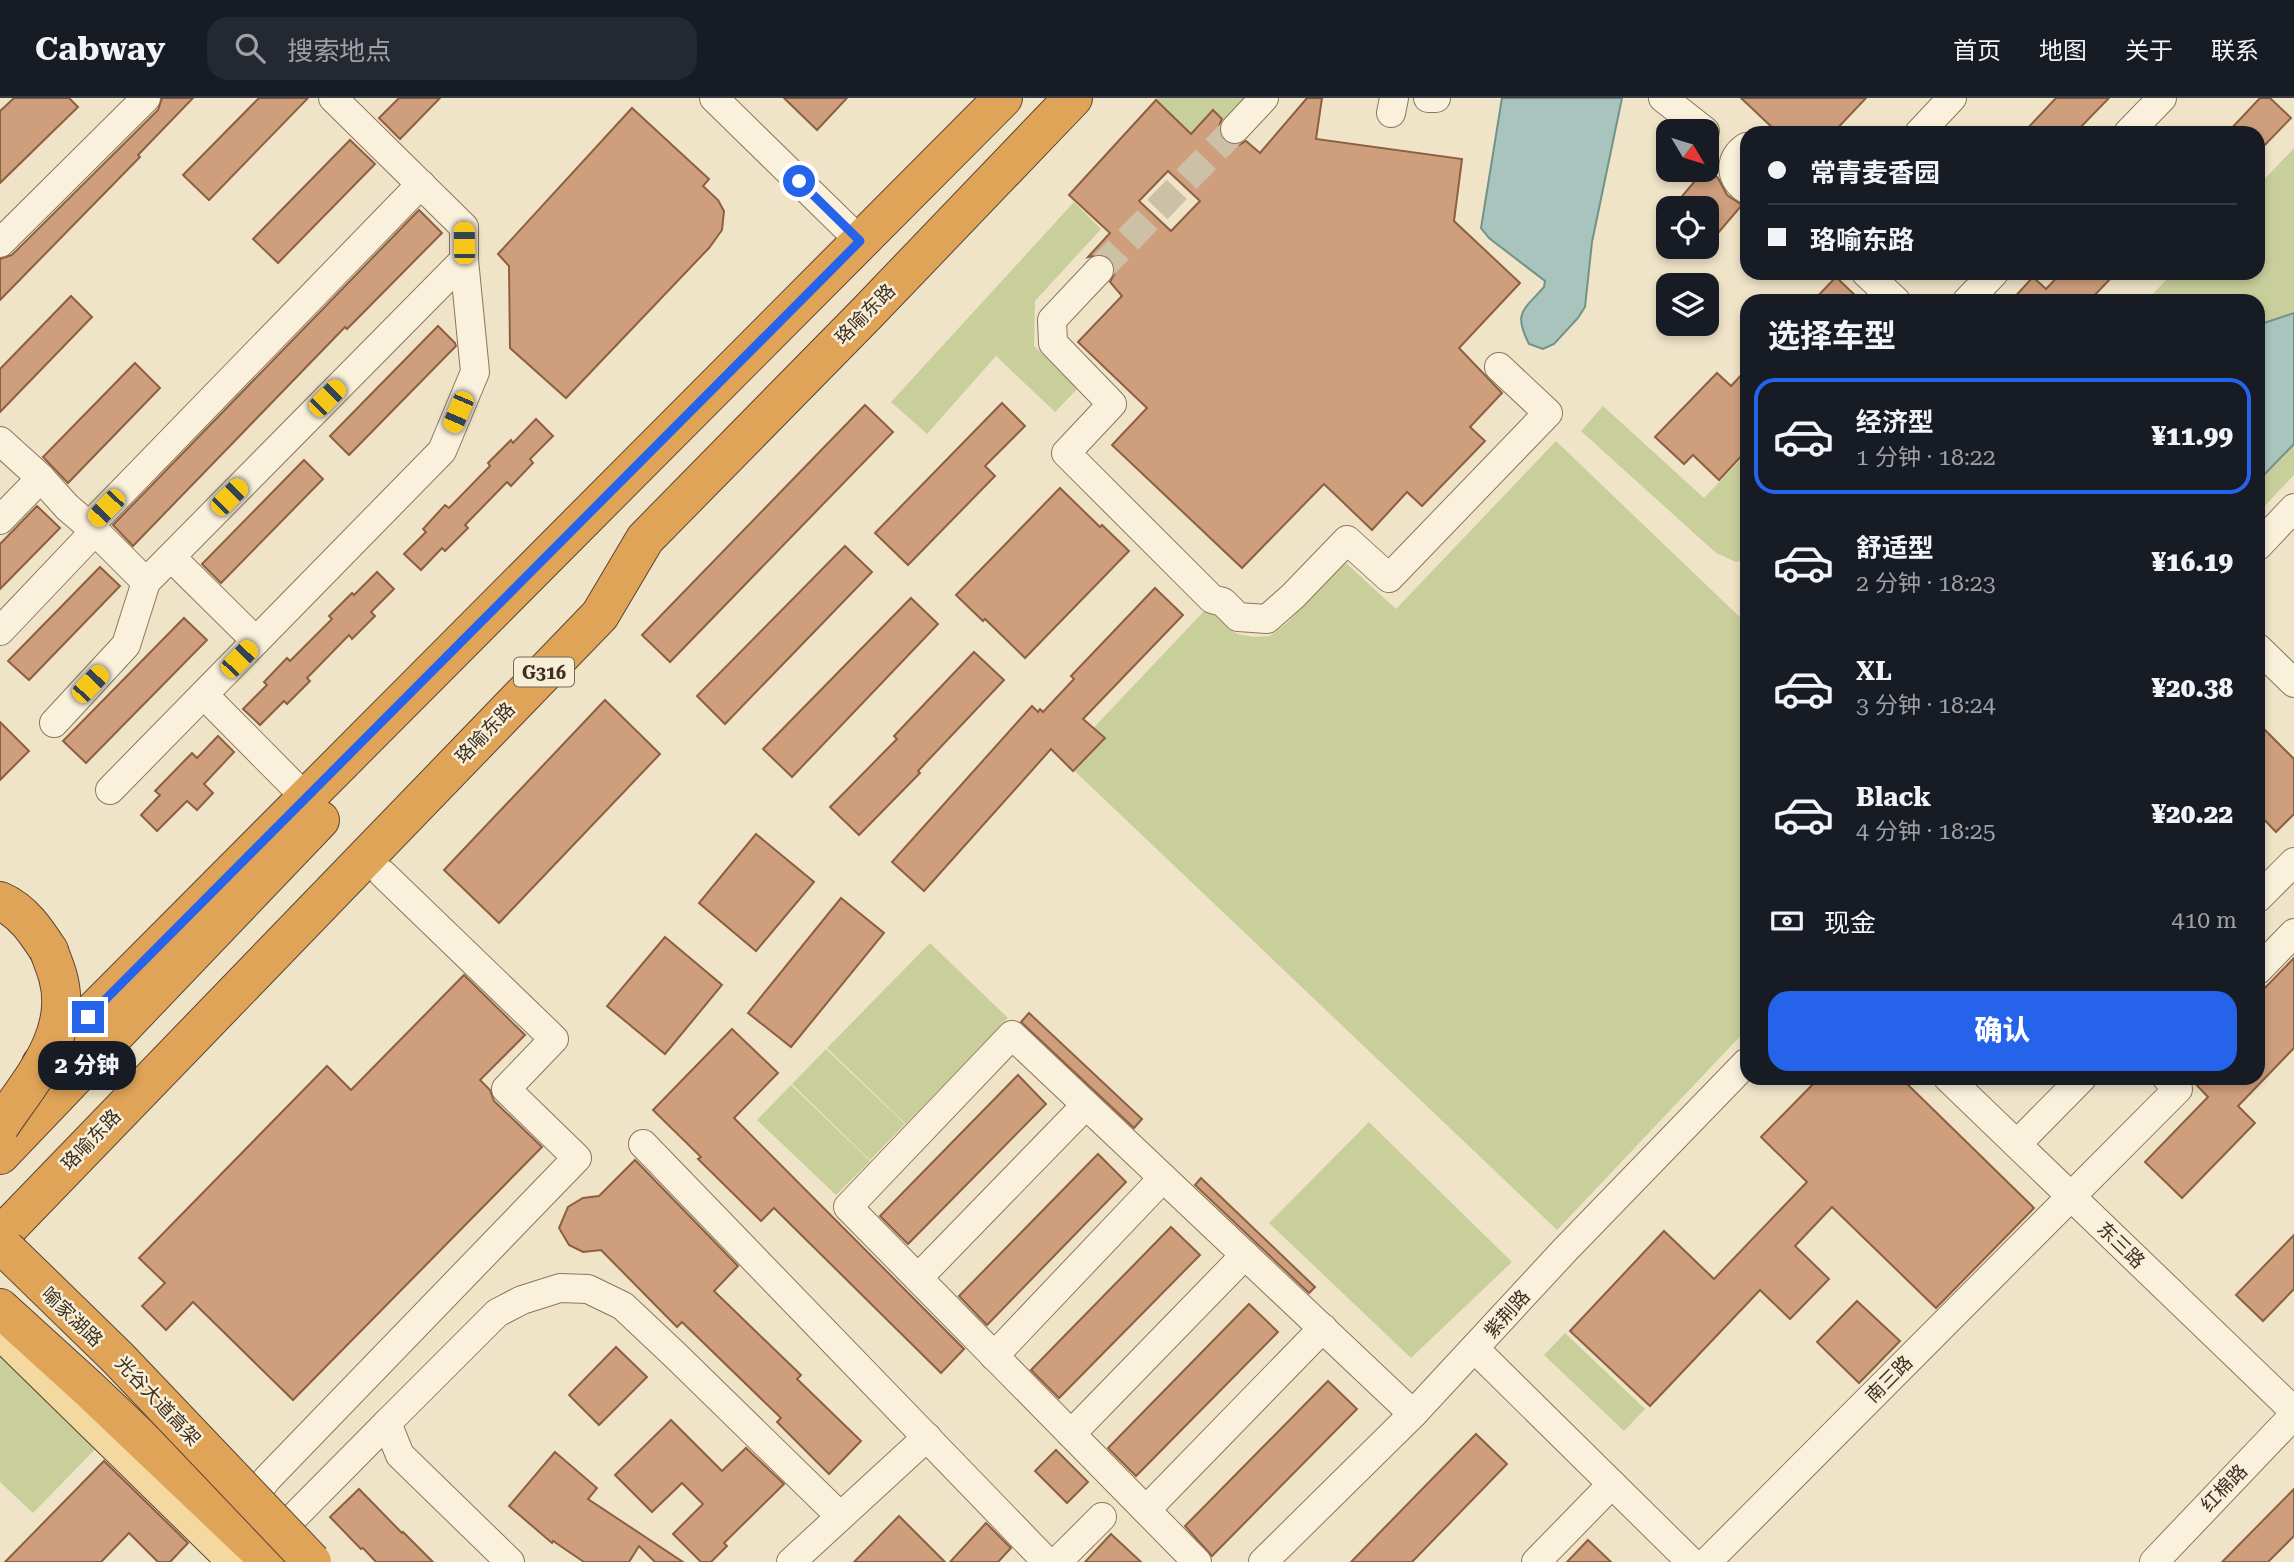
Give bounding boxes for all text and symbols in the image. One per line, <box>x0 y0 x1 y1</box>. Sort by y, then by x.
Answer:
search box <box>207 17 697 80</box>
text: Cabway <box>35 29 165 68</box>
icon: search <box>231 29 269 67</box>
text: 搜索地点 <box>287 36 391 66</box>
text: 首页 <box>1953 37 2001 65</box>
text: 地图 <box>2039 37 2087 65</box>
text: 关于 <box>2125 37 2173 65</box>
text: 联系 <box>2211 37 2259 65</box>
north arrow <box>1656 119 1718 182</box>
map controls <box>1656 119 1719 336</box>
text: 常青麦香园 <box>1810 158 1940 188</box>
route start <box>783 165 815 197</box>
button: locate <box>1656 196 1719 259</box>
car <box>454 222 475 264</box>
text: 珞喻东路 <box>1810 225 1914 255</box>
button: layers <box>1656 273 1719 336</box>
street label: 珞喻东路 <box>830 279 900 349</box>
text: 选择车型 <box>1768 317 1896 355</box>
car <box>305 376 350 420</box>
car <box>441 389 476 435</box>
icon: car <box>1772 405 1835 468</box>
text: 经济型 <box>1856 407 1934 437</box>
text: ¥11.99 <box>2152 421 2233 451</box>
text: 1 分钟 · 18:22 <box>1856 444 1996 471</box>
car <box>207 475 252 519</box>
car <box>84 486 129 530</box>
icon: car <box>1772 531 1835 594</box>
text: 舒适型 <box>1856 533 1934 563</box>
text: ¥16.19 <box>2152 547 2233 577</box>
text: 2 分钟 · 18:23 <box>1856 570 1996 597</box>
car <box>217 637 262 681</box>
text: XL <box>1856 656 1892 686</box>
icon: car <box>1772 657 1835 720</box>
road number: G316 <box>514 658 574 686</box>
car <box>68 661 113 707</box>
text: ¥20.38 <box>2152 673 2233 703</box>
text: 3 分钟 · 18:24 <box>1856 692 1996 719</box>
street label: 珞喻东路 <box>450 698 520 768</box>
text: Black <box>1856 782 1931 812</box>
icon: car <box>1772 783 1835 846</box>
text: ¥20.22 <box>2152 799 2233 829</box>
text: 4 分钟 · 18:25 <box>1856 818 1996 845</box>
icon: cash <box>1768 902 1806 940</box>
text: 410 m <box>2172 907 2237 934</box>
text: 现金 <box>1824 908 1876 938</box>
button: 确认 <box>1768 991 2237 1071</box>
route end <box>72 1001 104 1033</box>
callout: 2 分钟 <box>39 1042 137 1090</box>
text: 2 分钟 <box>55 1052 119 1079</box>
street label: 珞喻东路 <box>56 1105 126 1175</box>
street label: 东三路 <box>2093 1217 2149 1273</box>
street label: 喻家湖路 <box>37 1282 107 1352</box>
street label: 紫荆路 <box>1479 1285 1535 1343</box>
street label: 光谷大道高架 <box>111 1351 205 1451</box>
street label: 南三路 <box>1861 1351 1917 1407</box>
street label: 红棉路 <box>2196 1460 2252 1516</box>

